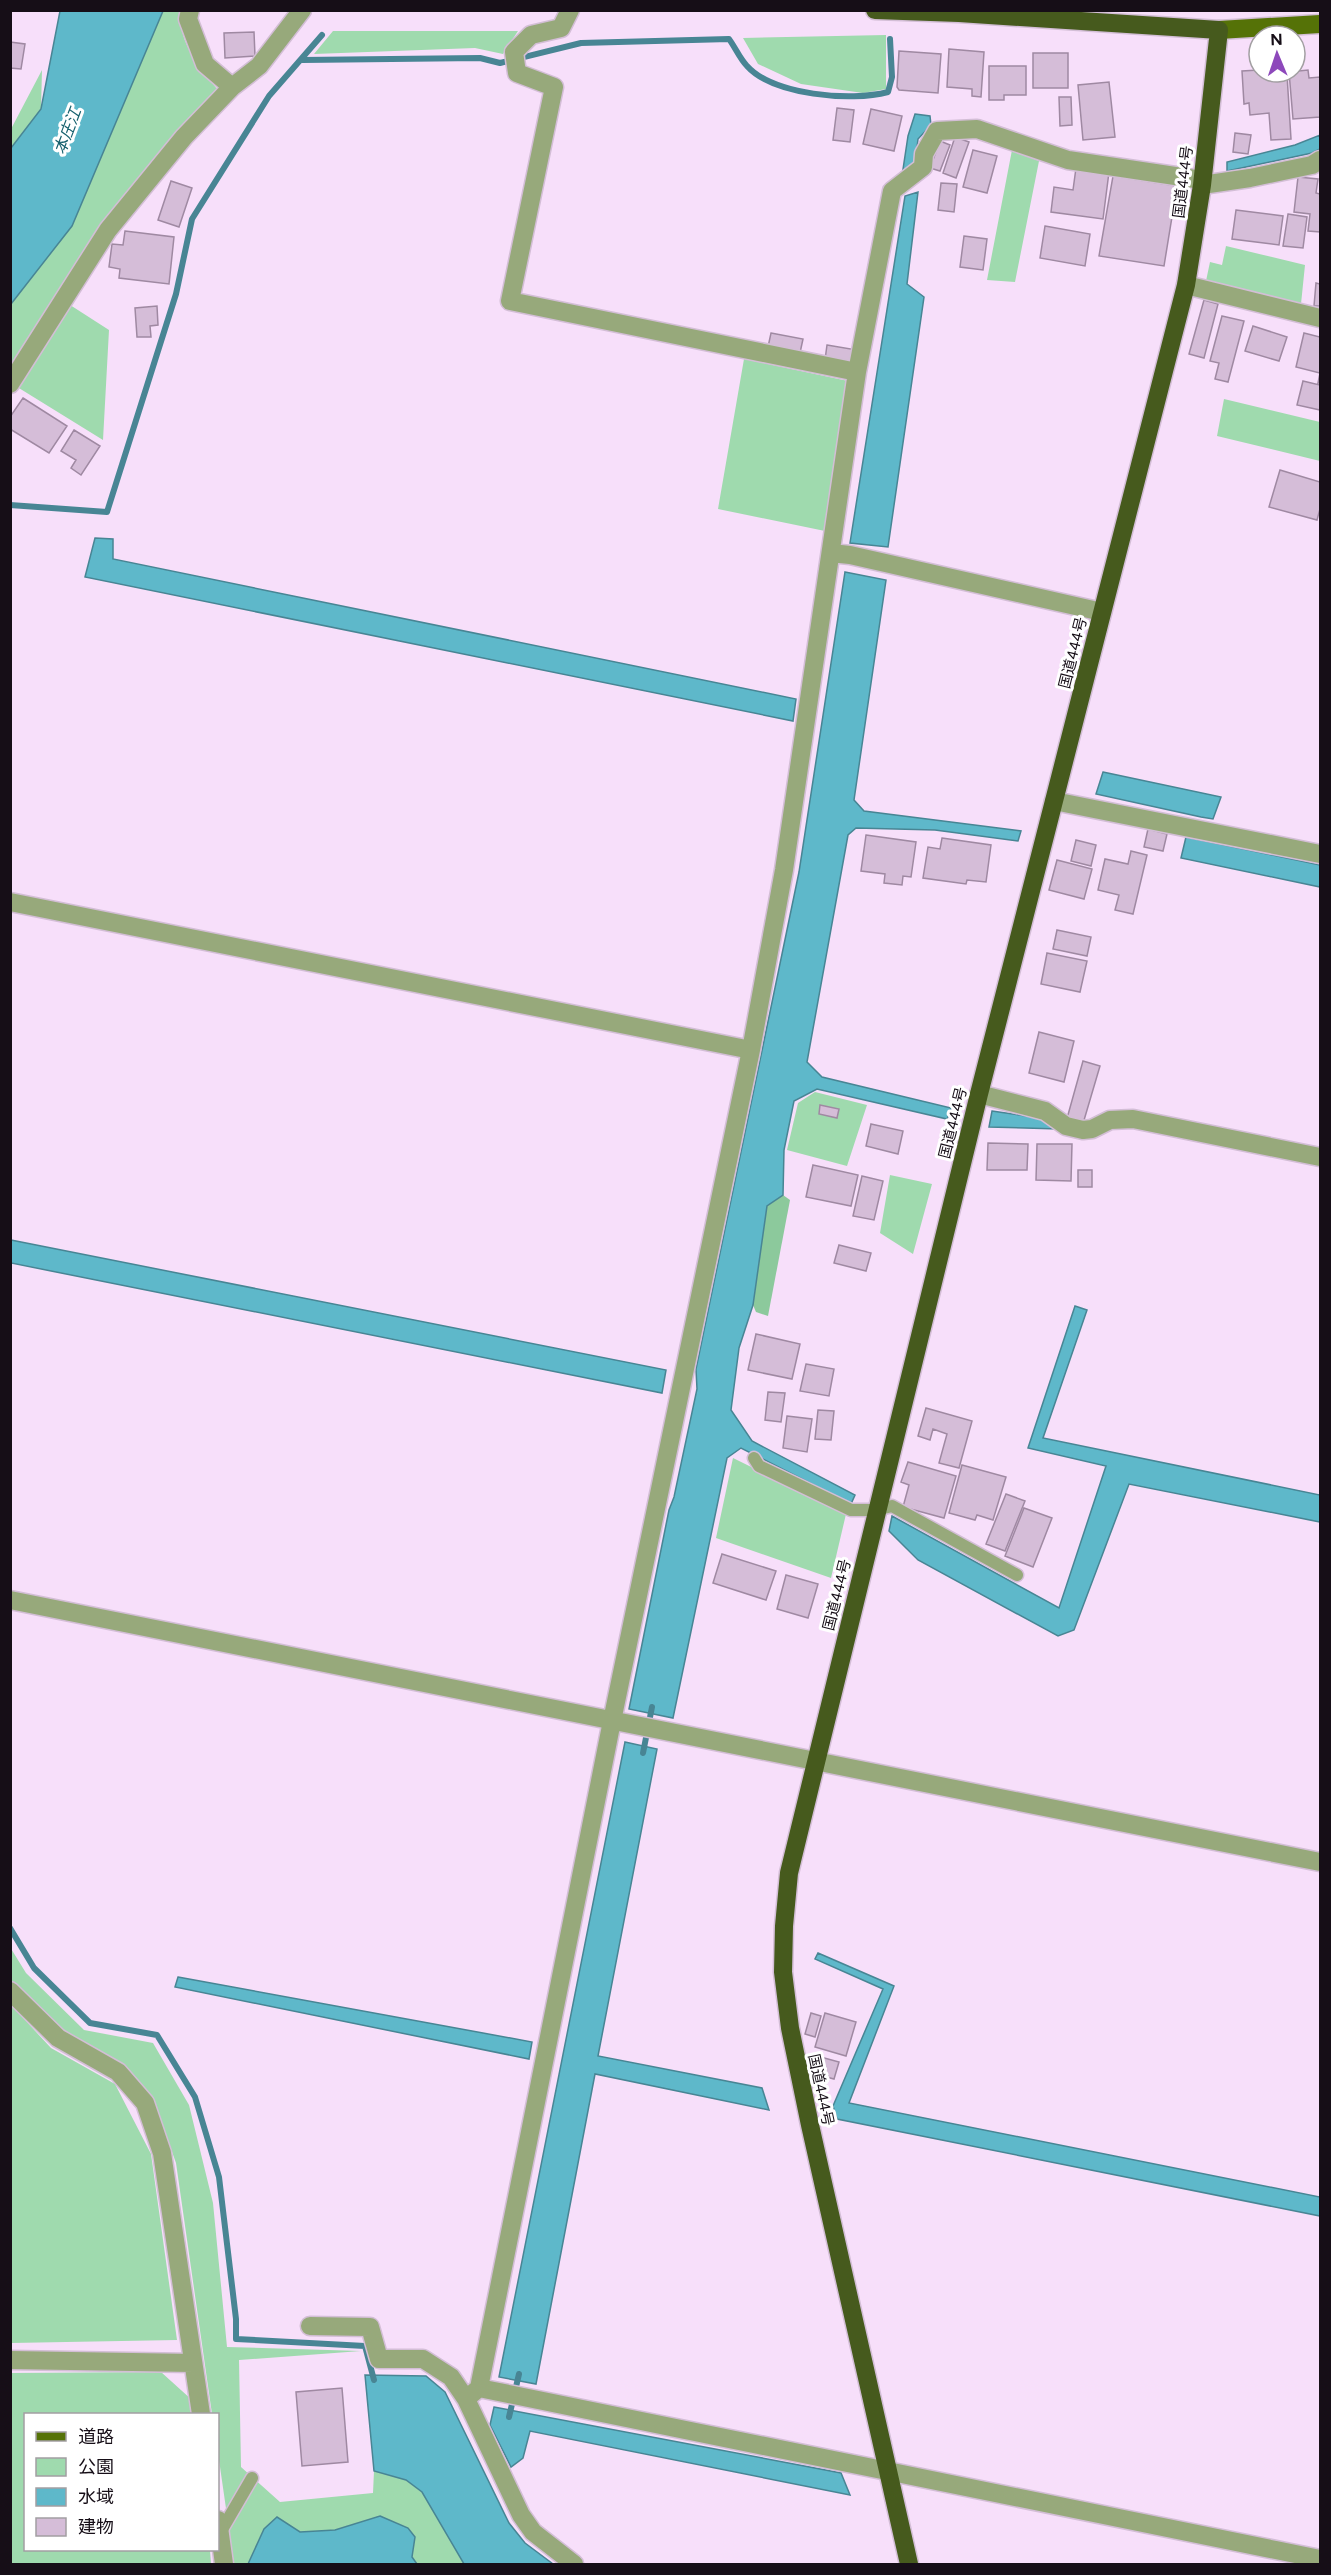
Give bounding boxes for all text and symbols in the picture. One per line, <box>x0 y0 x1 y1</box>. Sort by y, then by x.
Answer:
north arrow <box>1247 24 1307 84</box>
text: N <box>1270 30 1283 49</box>
water label: 本庄江 <box>50 104 86 157</box>
street label: 国道444号 <box>1170 145 1196 219</box>
street label: 国道444号 <box>1055 615 1091 691</box>
street label: 国道444号 <box>935 1085 971 1161</box>
street label: 国道444号 <box>819 1557 855 1633</box>
street label: 国道444号 <box>805 2052 837 2128</box>
legend <box>24 2413 219 2551</box>
text: 道路 <box>78 2426 114 2448</box>
text: 公園 <box>78 2456 114 2478</box>
text: 水域 <box>78 2486 114 2508</box>
text: 建物 <box>78 2516 114 2538</box>

